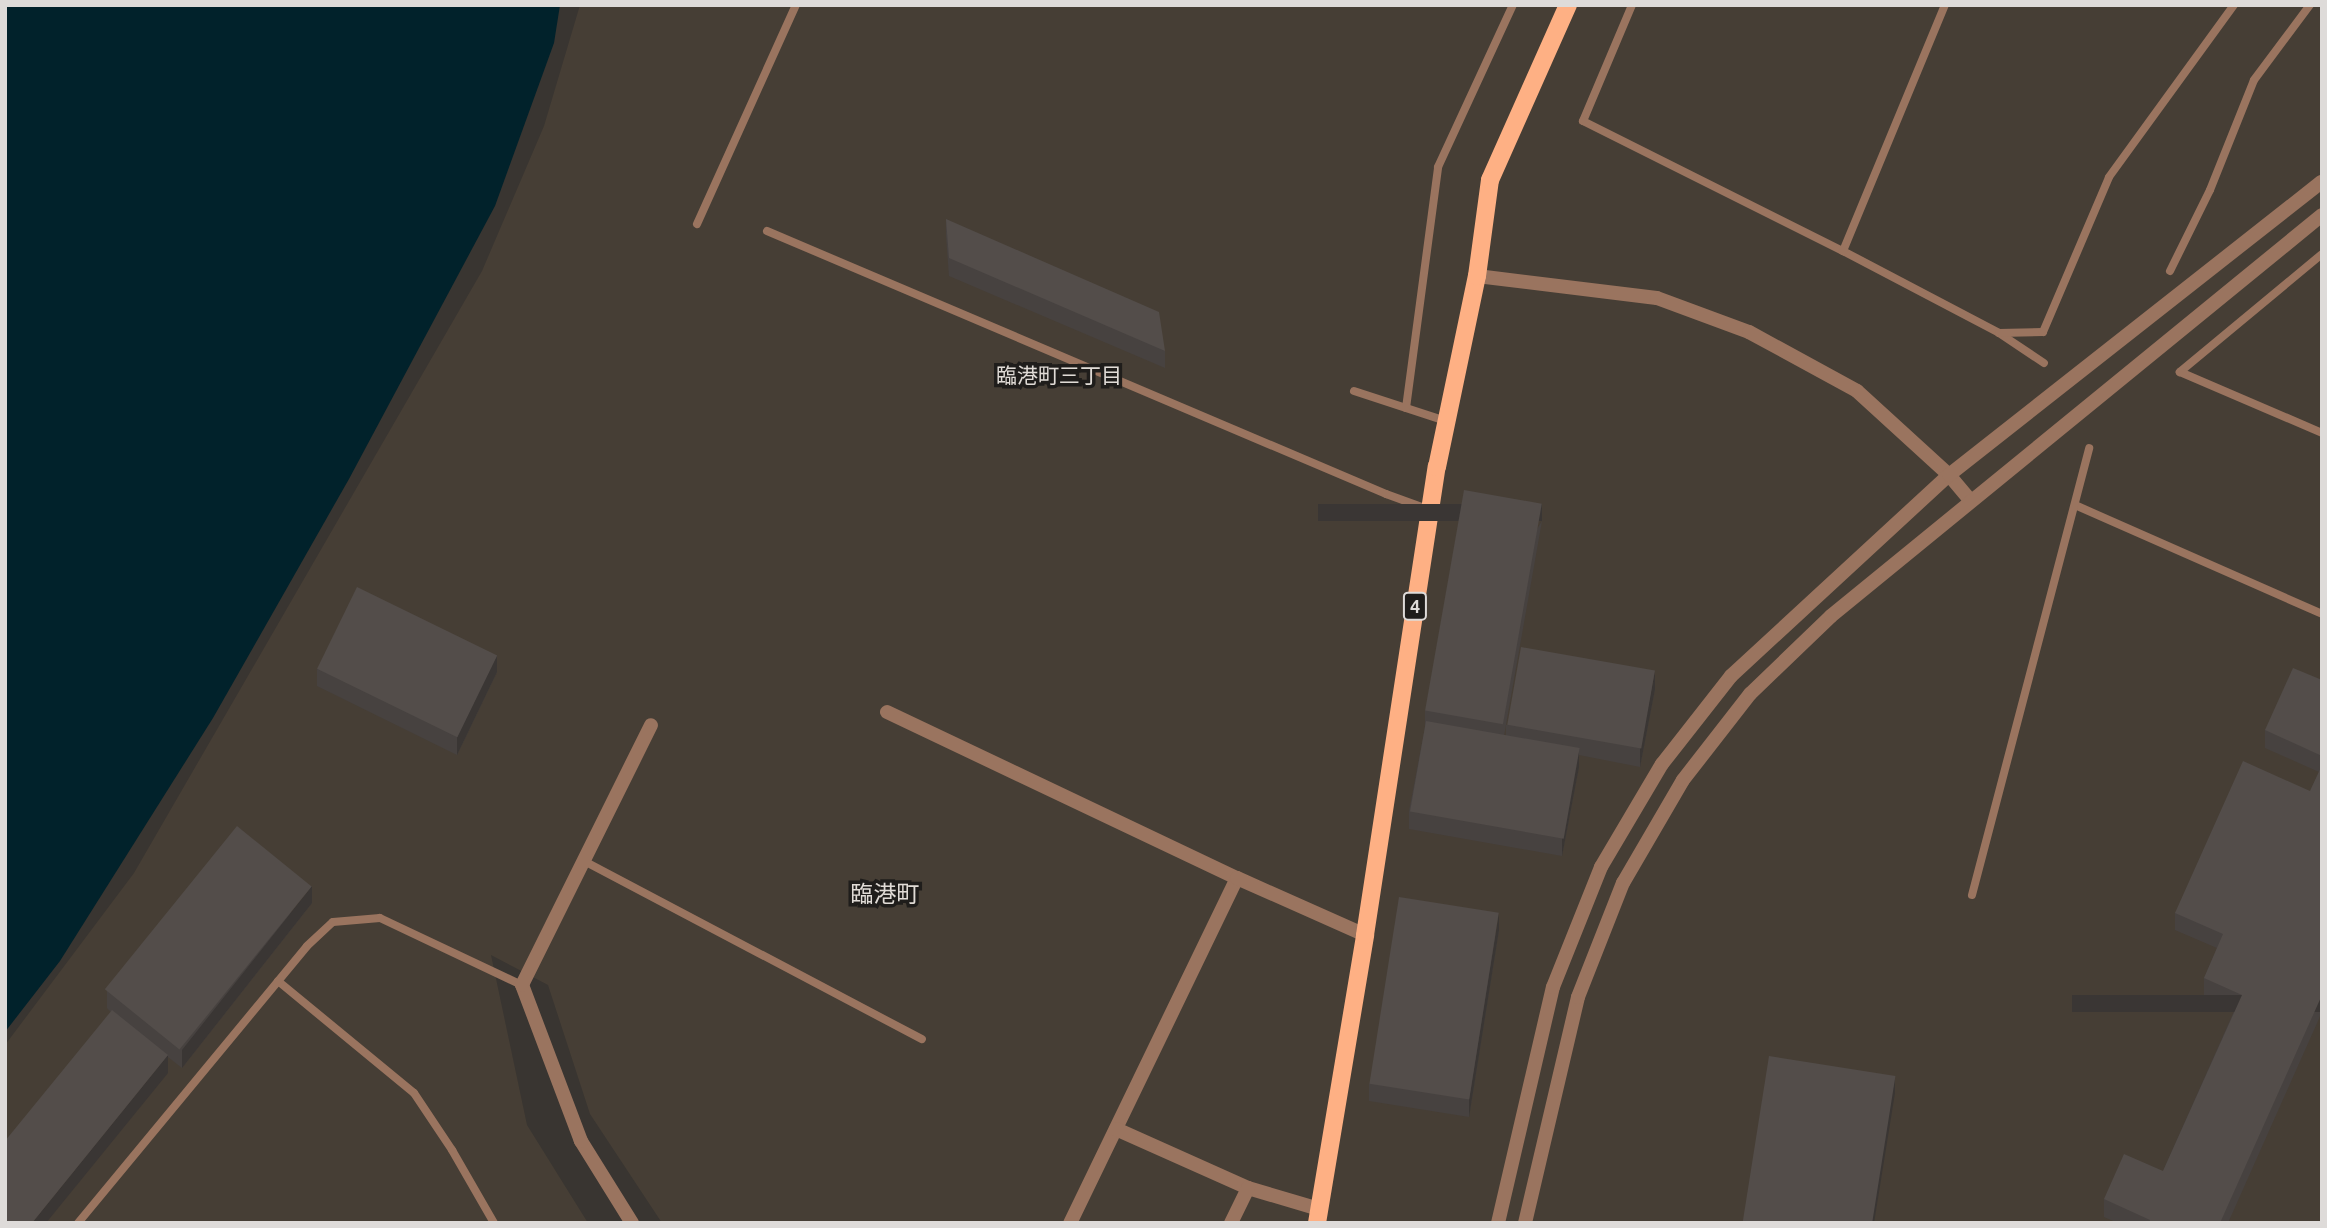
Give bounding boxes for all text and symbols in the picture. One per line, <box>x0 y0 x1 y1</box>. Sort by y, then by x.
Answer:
district label: 臨港町三丁目 <box>996 362 1122 388</box>
road number: 4 <box>1403 592 1427 620</box>
district label: 臨港町 <box>851 880 919 908</box>

